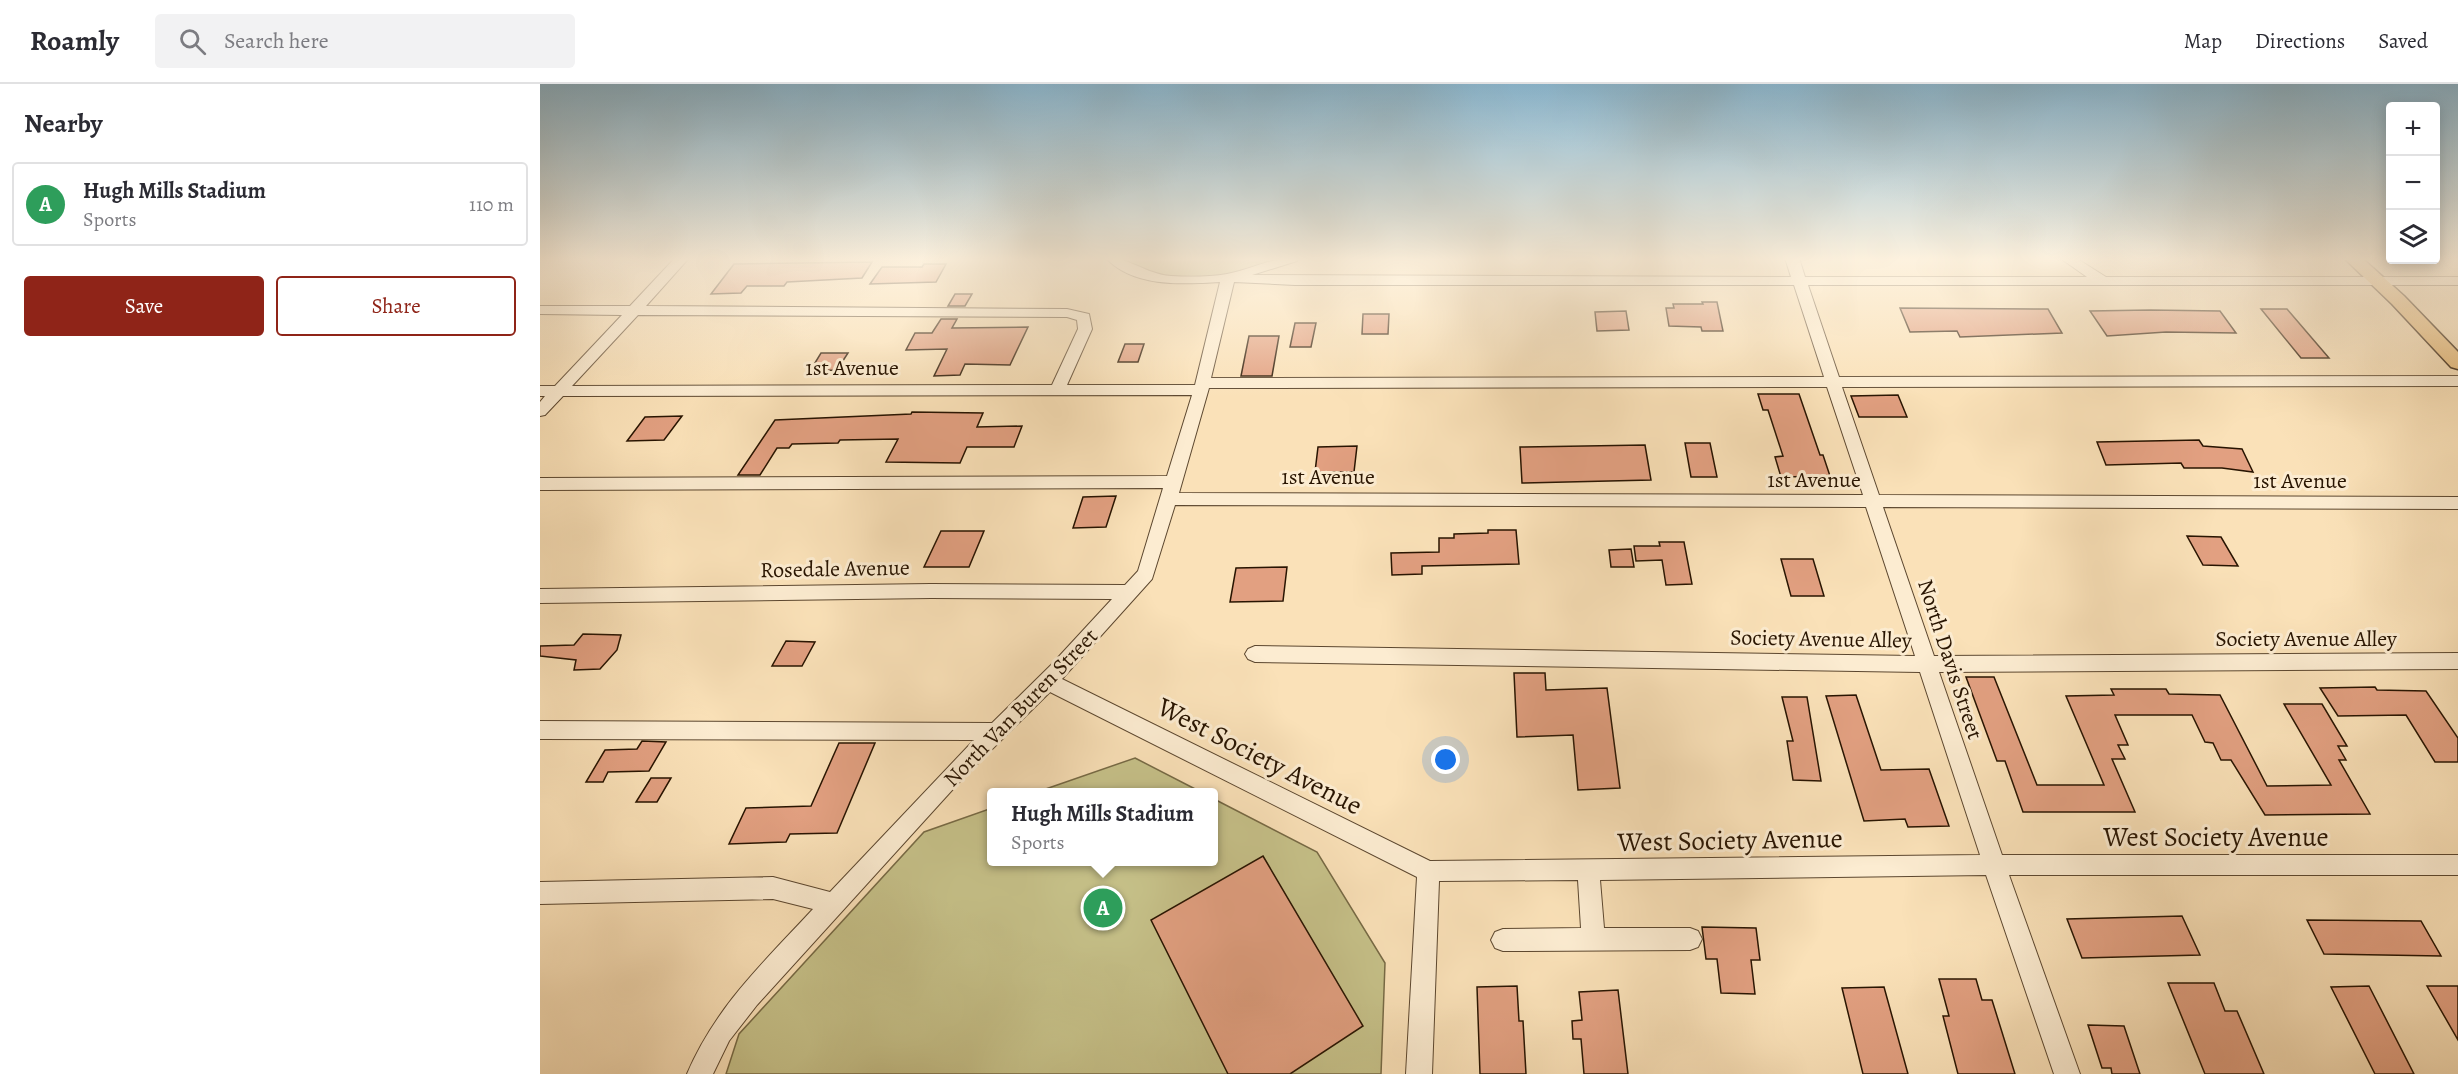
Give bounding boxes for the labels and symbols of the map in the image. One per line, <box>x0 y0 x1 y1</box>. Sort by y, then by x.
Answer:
street label: 1st Avenue <box>805 353 899 383</box>
street label: 1st Avenue <box>1281 462 1375 492</box>
street label: 1st Avenue <box>1767 465 1861 495</box>
street label: 1st Avenue <box>2253 466 2347 496</box>
street label: Rosedale Avenue <box>760 553 910 585</box>
street label: North Davis Street <box>1910 575 1990 743</box>
street label: North Van Buren Street <box>937 622 1104 794</box>
street label: Society Avenue Alley <box>1730 622 1912 656</box>
street label: Society Avenue Alley <box>2215 624 2397 654</box>
street label: West Society Avenue <box>1151 688 1369 823</box>
your location <box>1431 745 1460 774</box>
street label: West Society Avenue <box>2102 819 2329 855</box>
street label: West Society Avenue <box>1616 820 1843 860</box>
pin: A <box>1084 886 1122 930</box>

